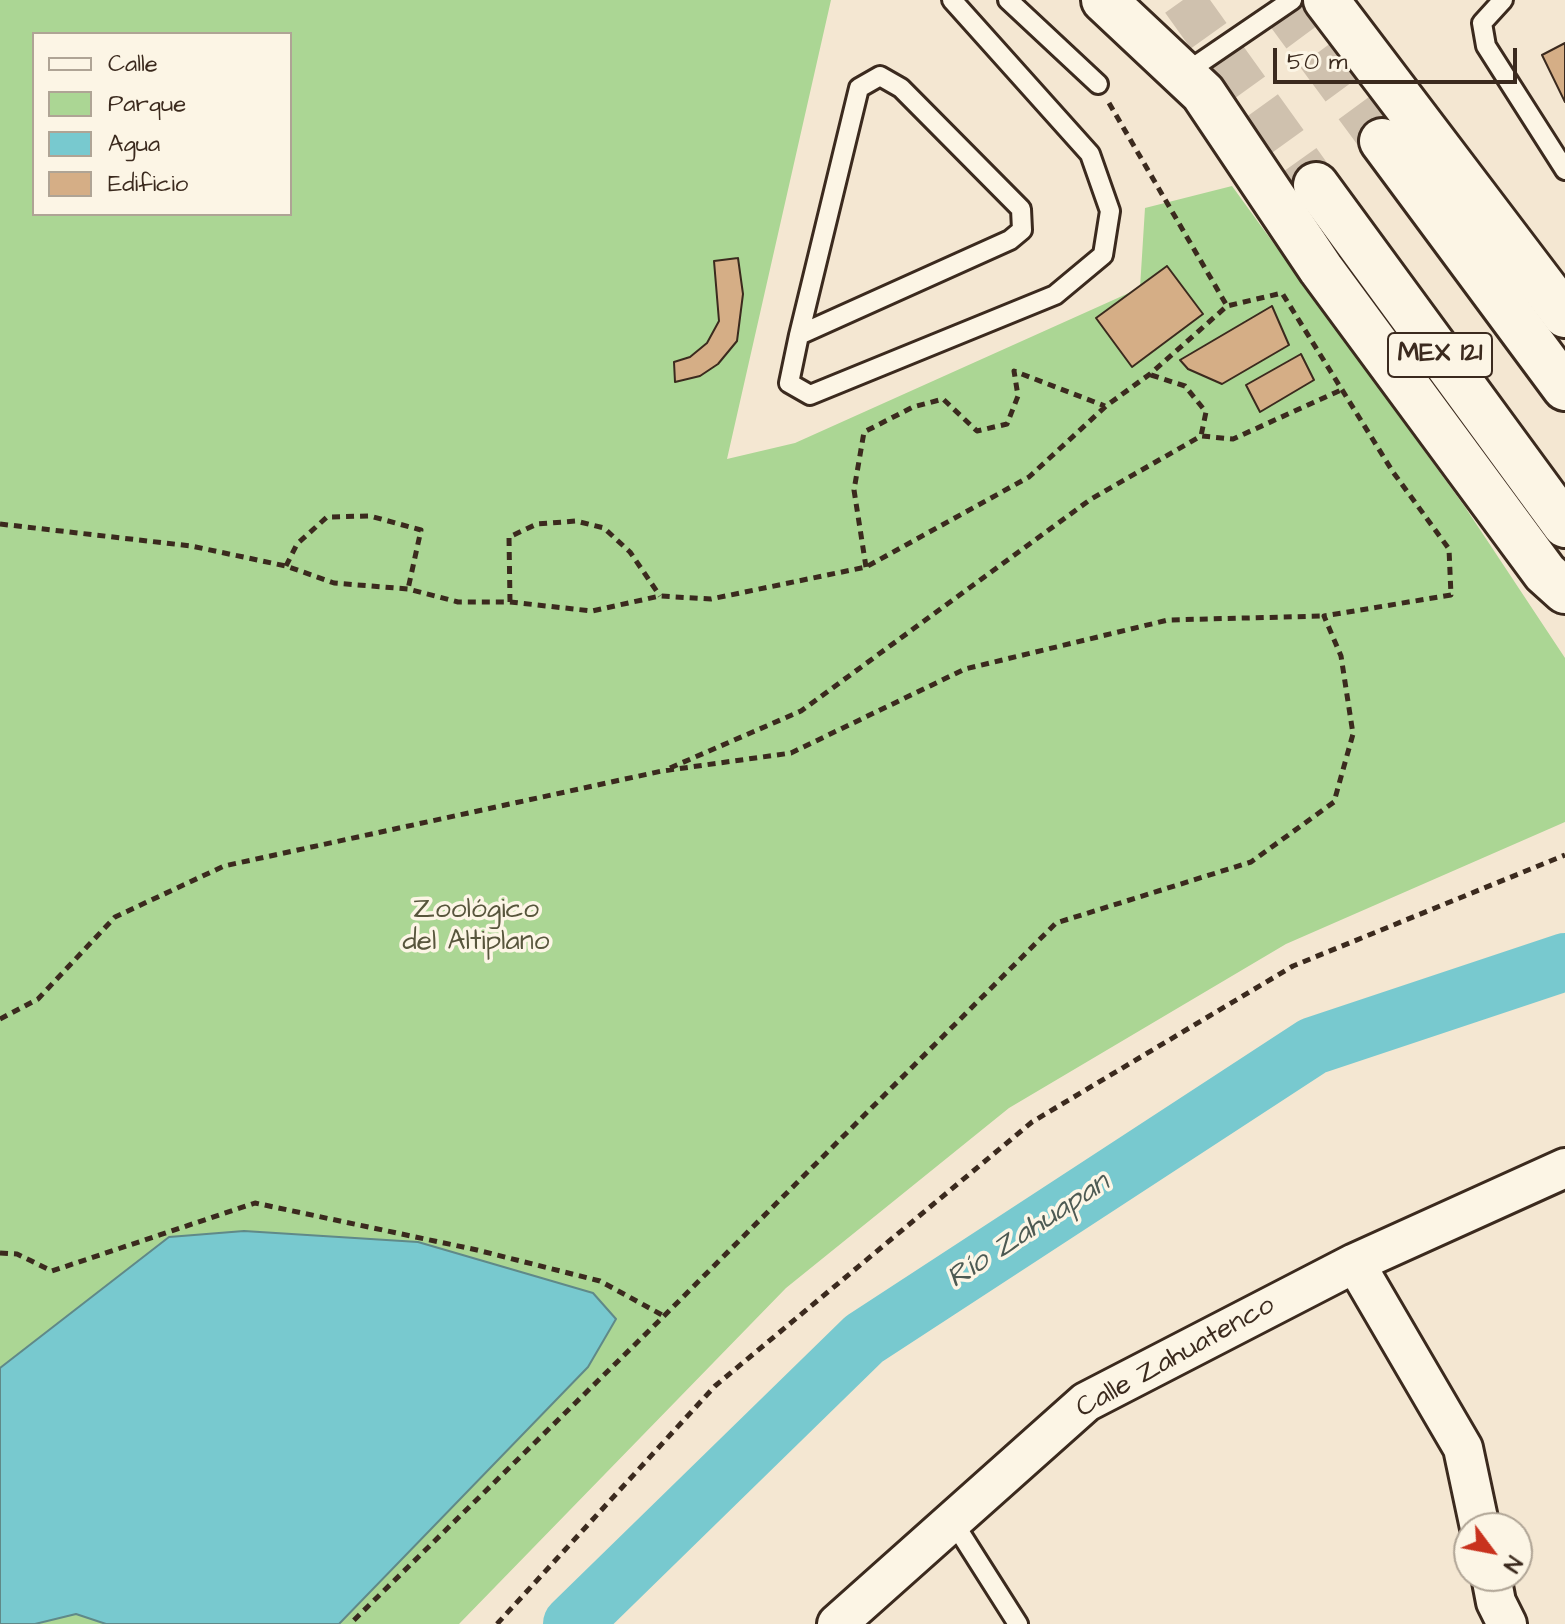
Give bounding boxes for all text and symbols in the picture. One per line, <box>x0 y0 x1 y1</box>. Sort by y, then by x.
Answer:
legend <box>32 32 292 216</box>
scale bar <box>1277 32 1521 82</box>
text: 50 m <box>1287 45 1347 79</box>
text: Calle <box>108 47 158 81</box>
text: Parque <box>108 87 186 121</box>
text: Agua <box>108 127 160 161</box>
text: Edificio <box>108 167 188 201</box>
road number: MEX 121 <box>1388 333 1492 377</box>
park label: Zoológico del Altiplano <box>402 894 550 960</box>
water label: Río Zahuapan <box>941 1166 1117 1298</box>
street label: Calle Zahuatenco <box>1071 1290 1281 1426</box>
north arrow <box>1453 1512 1533 1592</box>
text: N <box>1495 1550 1529 1578</box>

